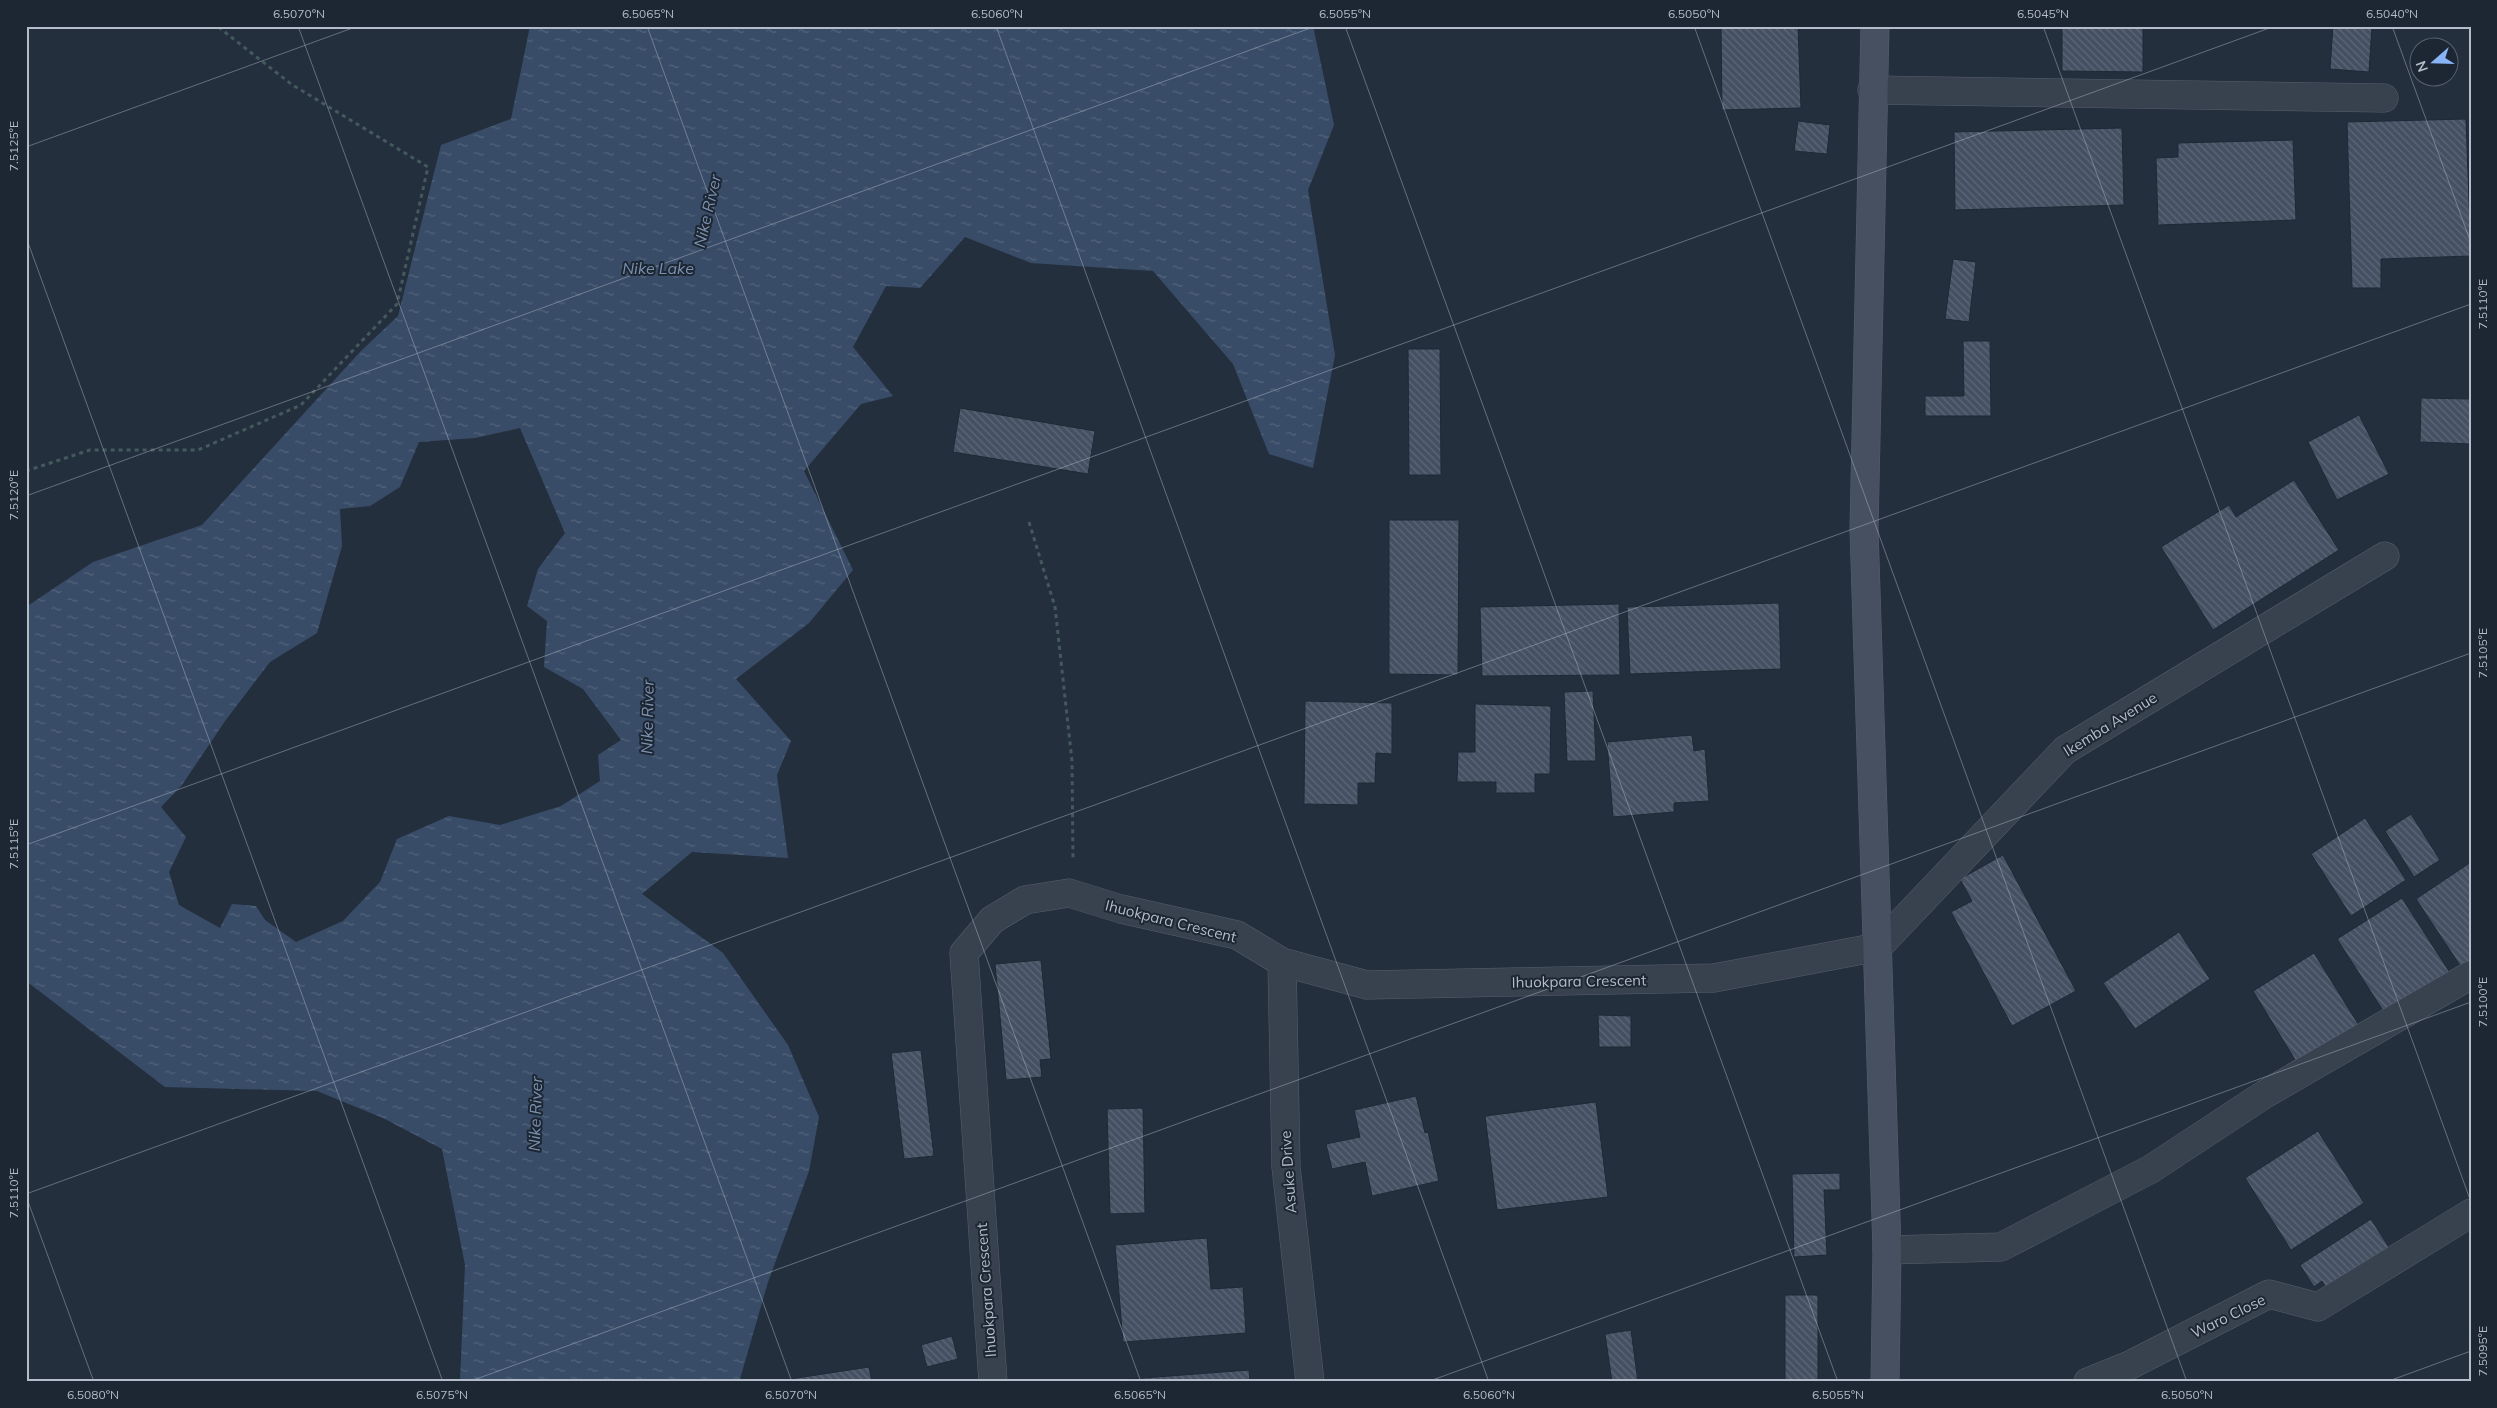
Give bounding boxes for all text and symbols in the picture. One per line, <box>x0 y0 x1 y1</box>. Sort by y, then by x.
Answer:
text: 6.5070°N <box>273 6 325 21</box>
text: 6.5065°N <box>622 6 674 21</box>
text: 6.5060°N <box>971 6 1023 21</box>
text: 6.5055°N <box>1319 6 1371 21</box>
text: 6.5050°N <box>1668 6 1720 21</box>
text: 6.5045°N <box>2017 6 2069 21</box>
text: 6.5040°N <box>2366 6 2418 21</box>
north arrow <box>2410 38 2460 88</box>
text: N <box>2412 58 2432 74</box>
text: 7.5125°E <box>6 121 21 171</box>
water label: Nike River <box>689 171 725 250</box>
water label: Nike Lake <box>622 258 694 278</box>
text: 7.5110°E <box>2475 279 2490 329</box>
text: 7.5120°E <box>6 470 21 520</box>
text: 7.5105°E <box>2475 628 2490 678</box>
water label: Nike River <box>636 678 658 754</box>
street label: Ikemba Avenue <box>2060 688 2160 760</box>
text: 7.5115°E <box>6 819 21 869</box>
street label: Ihuokpara Crescent <box>1103 896 1239 946</box>
street label: Ihuokpara Crescent <box>1512 970 1646 992</box>
text: 7.5100°E <box>2475 977 2490 1027</box>
water label: Nike River <box>524 1075 546 1152</box>
street label: Asuke Drive <box>1276 1130 1300 1214</box>
text: 7.5110°E <box>6 1168 21 1218</box>
street label: Ihuokpara Crescent <box>972 1222 1000 1358</box>
street label: Waro Close <box>2188 1290 2268 1342</box>
text: 7.5095°E <box>2475 1326 2490 1376</box>
text: 6.5080°N <box>67 1387 119 1402</box>
text: 6.5075°N <box>416 1387 468 1402</box>
text: 6.5070°N <box>765 1387 817 1402</box>
text: 6.5065°N <box>1114 1387 1166 1402</box>
text: 6.5060°N <box>1463 1387 1515 1402</box>
text: 6.5055°N <box>1812 1387 1864 1402</box>
text: 6.5050°N <box>2161 1387 2213 1402</box>

